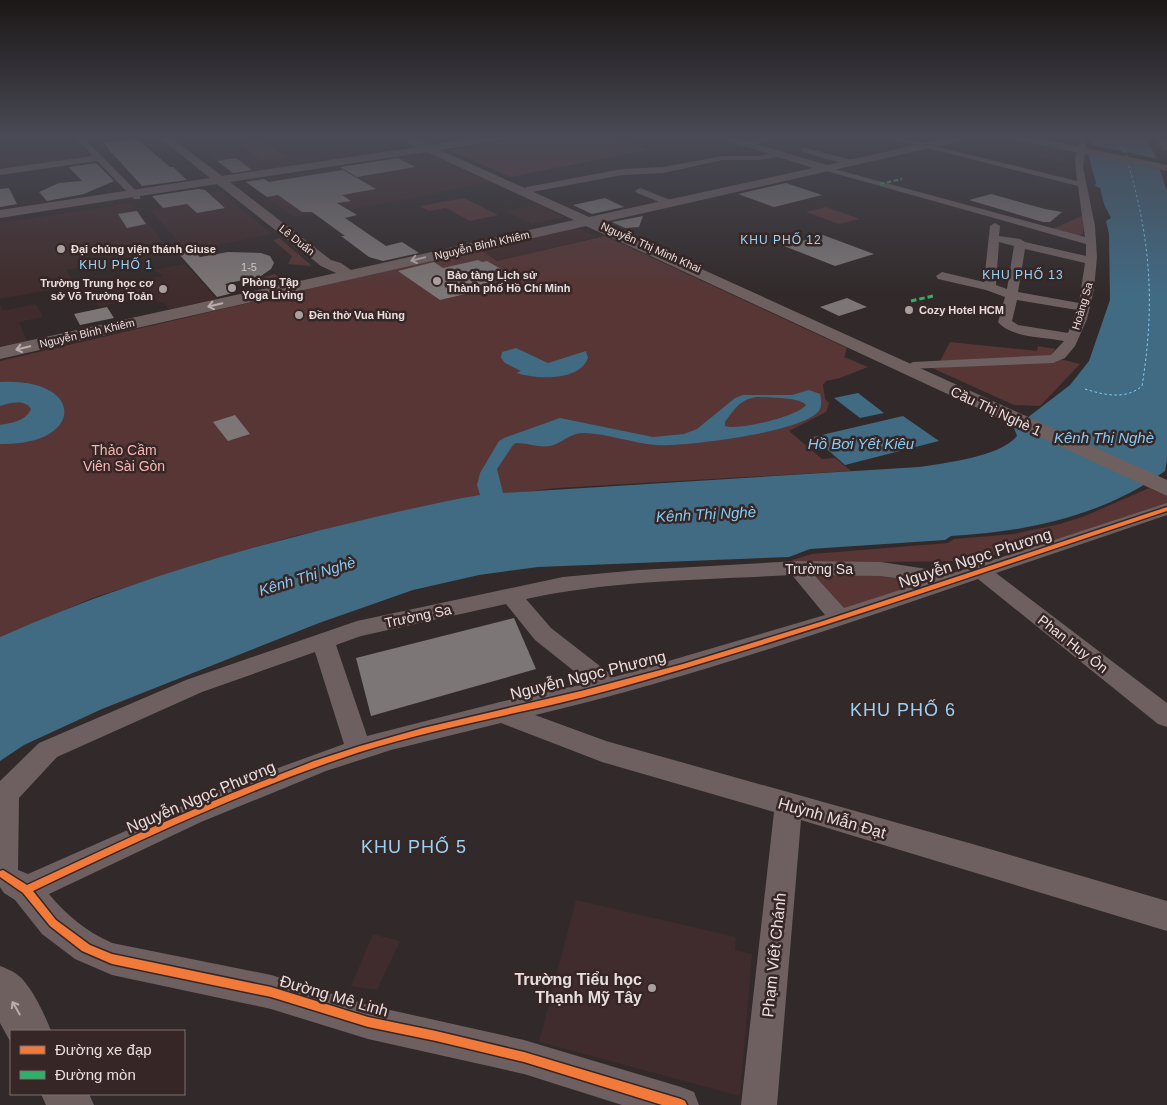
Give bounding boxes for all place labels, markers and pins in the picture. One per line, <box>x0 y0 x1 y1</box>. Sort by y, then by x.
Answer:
marker: Đại chủng viện thánh Giuse <box>55 243 67 255</box>
place label: Đại chủng viện thánh Giuse <box>71 243 216 256</box>
place label: Bảo tàng Lịch sử Thành phố Hồ Chí Minh <box>447 269 571 294</box>
marker: Bảo tàng Lịch sử Thành phố Hồ Chí Minh <box>431 275 443 287</box>
place label: Phòng Tập Yoga Living <box>242 276 304 301</box>
place label: Trường Trung học cơ sở Võ Trường Toản <box>40 277 153 302</box>
marker: Phòng Tập Yoga Living <box>226 282 238 294</box>
marker: Trường Trung học cơ sở Võ Trường Toản <box>157 283 169 295</box>
marker: Cozy Hotel HCM <box>903 304 915 316</box>
place label: Cozy Hotel HCM <box>919 304 1004 316</box>
marker: Đền thờ Vua Hùng <box>293 309 305 321</box>
place label: Đền thờ Vua Hùng <box>309 309 405 321</box>
place label: Trường Tiểu học Thạnh Mỹ Tây <box>514 971 642 1006</box>
marker: Trường Tiểu học Thạnh Mỹ Tây <box>646 982 658 994</box>

